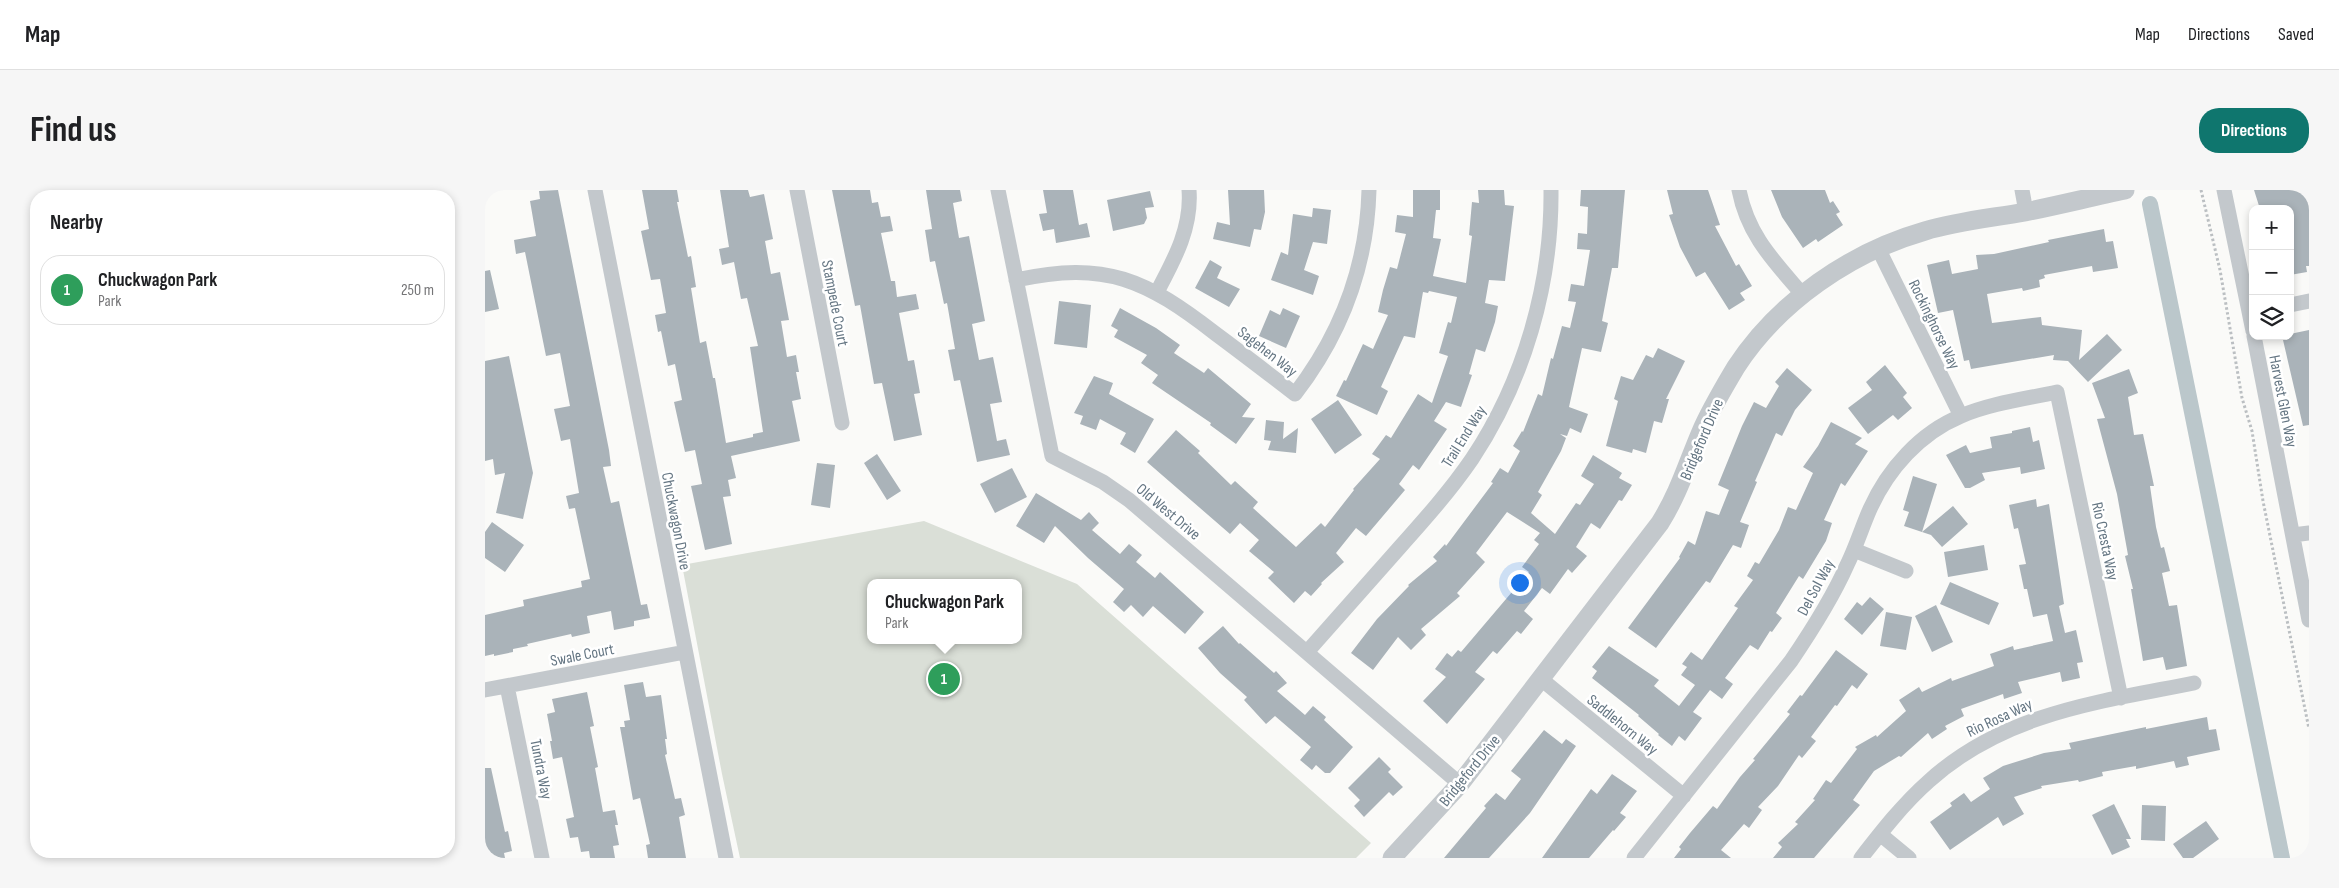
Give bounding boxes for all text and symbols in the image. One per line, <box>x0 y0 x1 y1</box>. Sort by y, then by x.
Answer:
text: Map <box>25 20 60 49</box>
text: Map <box>2135 24 2160 45</box>
text: Directions <box>2188 24 2250 45</box>
text: Saved <box>2278 24 2314 45</box>
button: Directions <box>2199 108 2309 153</box>
text: Find us <box>30 109 117 152</box>
map controls <box>2249 205 2294 340</box>
button: + <box>2249 205 2294 250</box>
text: Nearby <box>50 210 103 235</box>
button: − <box>2249 250 2294 295</box>
street label: Stampede Court <box>817 259 852 348</box>
text: Chuckwagon Park <box>98 269 217 292</box>
street label: Rockinghorse Way <box>1904 277 1964 373</box>
text: 1 <box>64 281 70 300</box>
text: 250 m <box>401 281 434 300</box>
text: Park <box>98 292 121 311</box>
button: layers <box>2249 295 2294 340</box>
street label: Sagehen Way <box>1233 323 1301 381</box>
street label: Harvest Glen Way <box>2264 353 2301 449</box>
street label: Bridgeford Drive <box>1677 396 1728 483</box>
street label: Trail End Way <box>1438 402 1491 471</box>
street label: Chuckwagon Drive <box>657 471 694 572</box>
street label: Old West Drive <box>1132 480 1204 544</box>
street label: Rio Cresta Way <box>2087 500 2122 582</box>
street label: Del Sol Way <box>1794 556 1839 619</box>
your location <box>1507 570 1533 596</box>
popup <box>867 579 1022 644</box>
text: Chuckwagon Park <box>885 591 1004 614</box>
text: Park <box>885 614 908 633</box>
street label: Swale Court <box>549 640 616 671</box>
pin: 1 <box>928 660 960 698</box>
street label: Saddlehorn Way <box>1583 691 1661 759</box>
street label: Rio Rosa Way <box>1964 695 2035 742</box>
street label: Bridgeford Drive <box>1436 731 1505 811</box>
street label: Tundra Way <box>525 738 556 801</box>

